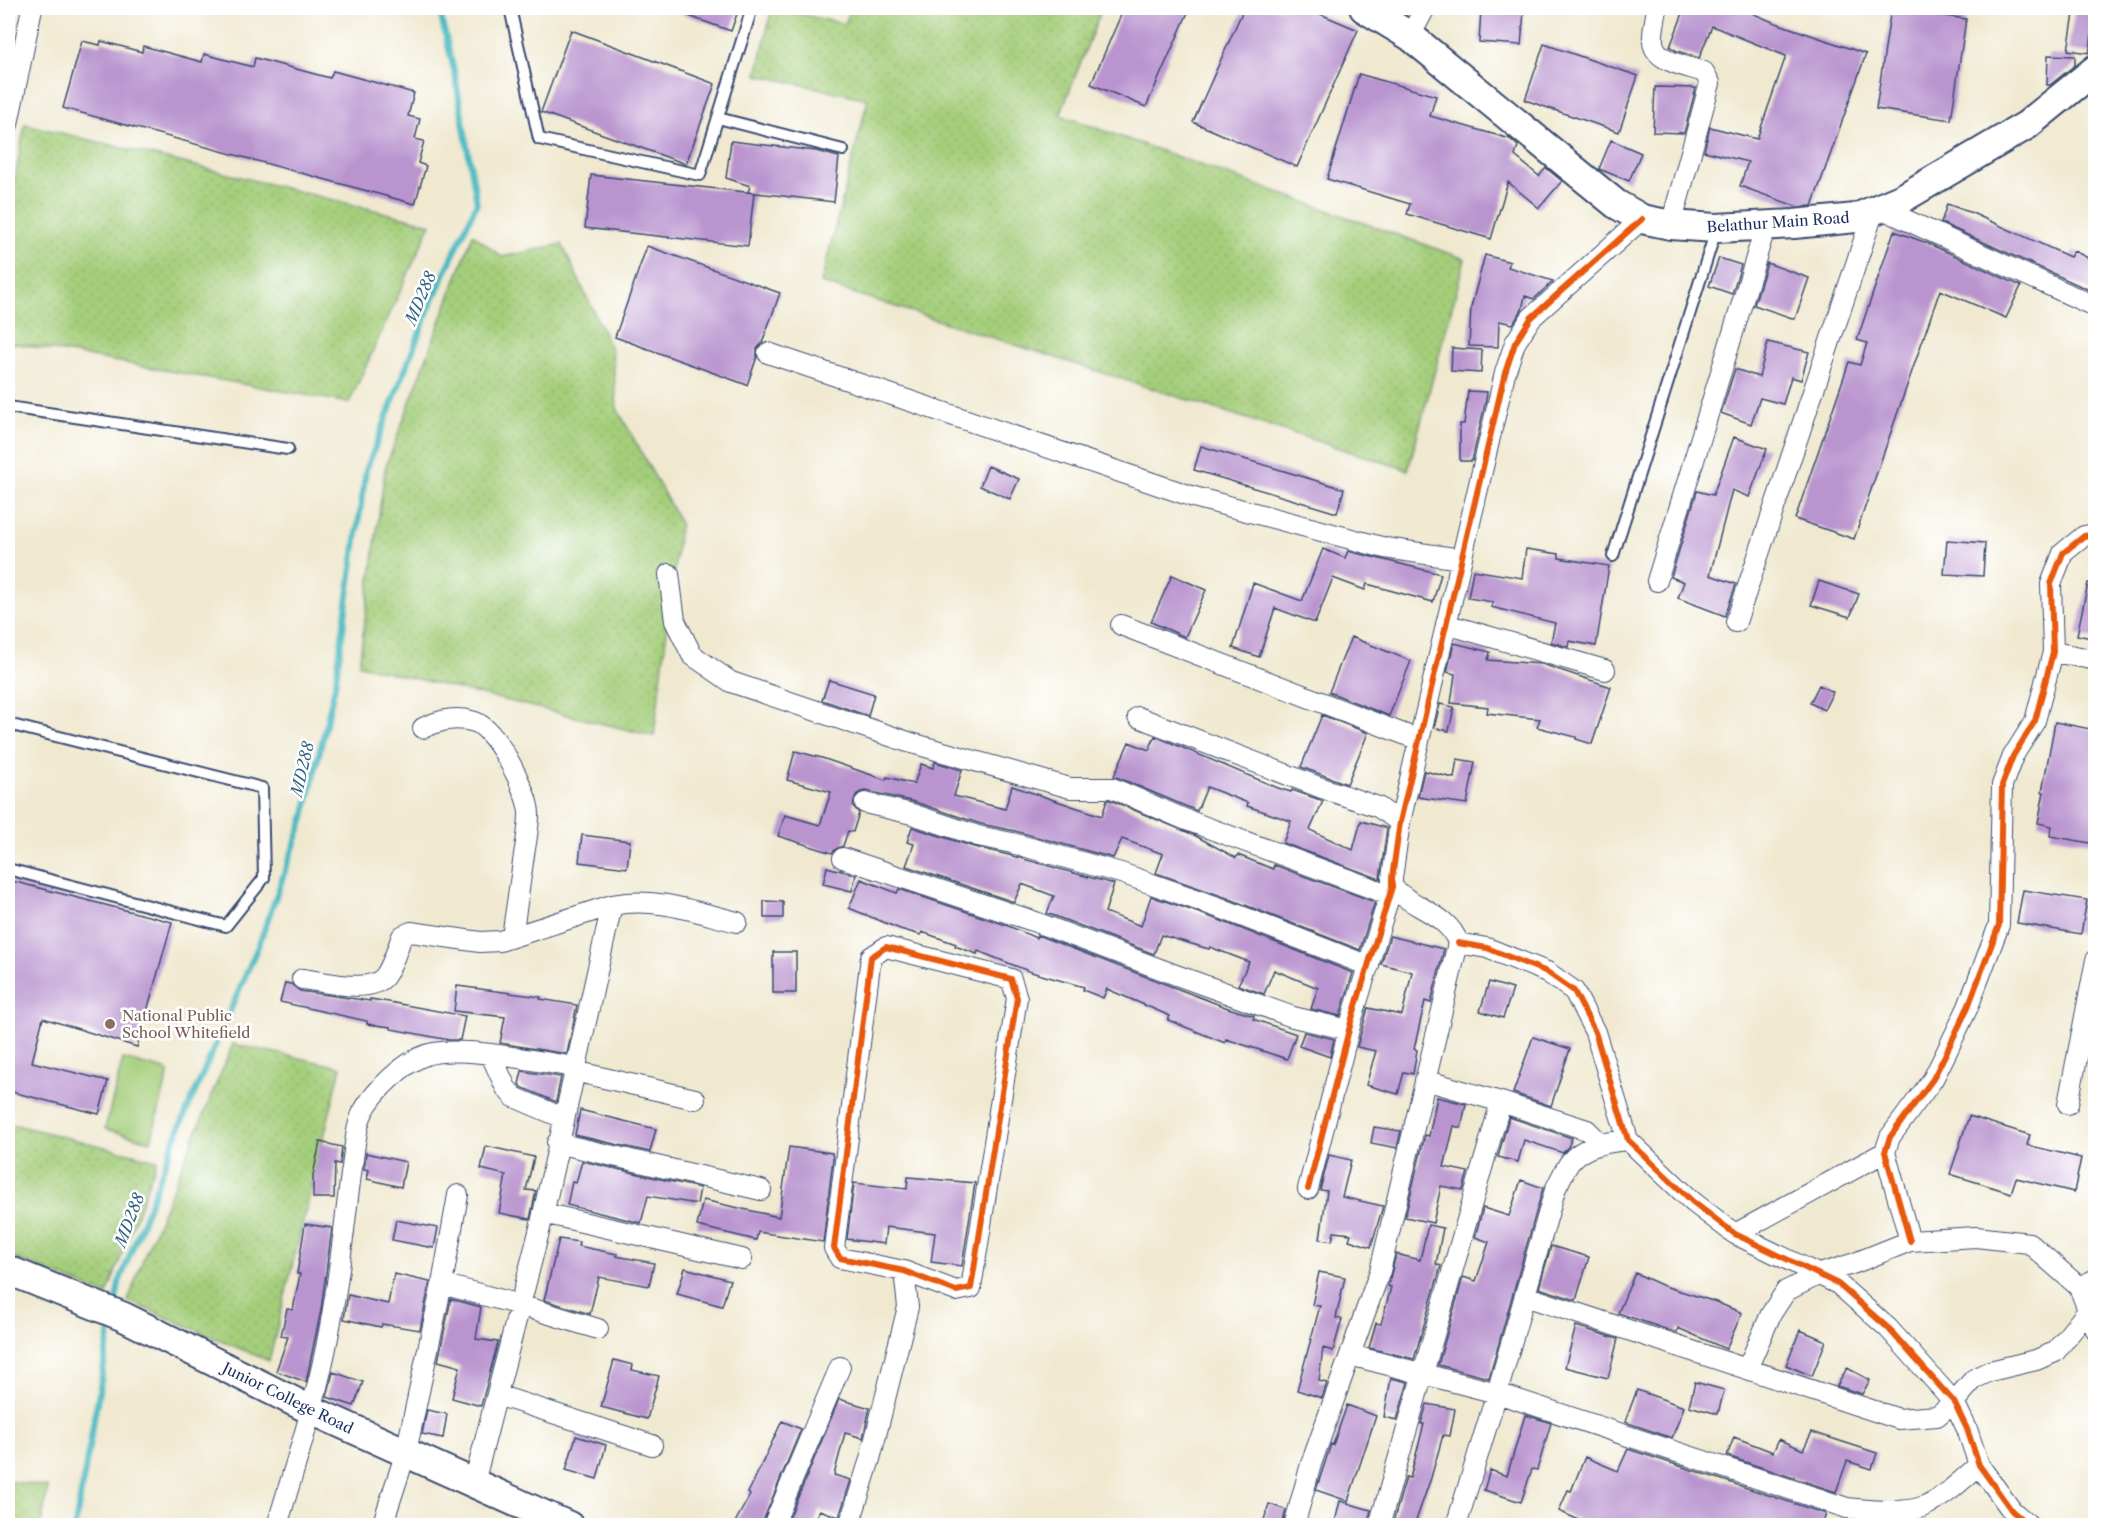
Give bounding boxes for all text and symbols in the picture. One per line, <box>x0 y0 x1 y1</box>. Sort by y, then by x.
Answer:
street label: Belathur Main Road <box>1706 208 1850 236</box>
water label: MD288 <box>399 268 440 329</box>
water label: MD288 <box>286 739 318 800</box>
place label: National Public School Whitefield <box>122 1006 250 1042</box>
marker: National Public School Whitefield <box>103 1017 117 1031</box>
water label: MD288 <box>109 1190 148 1251</box>
street label: Junior College Road <box>218 1357 356 1438</box>

